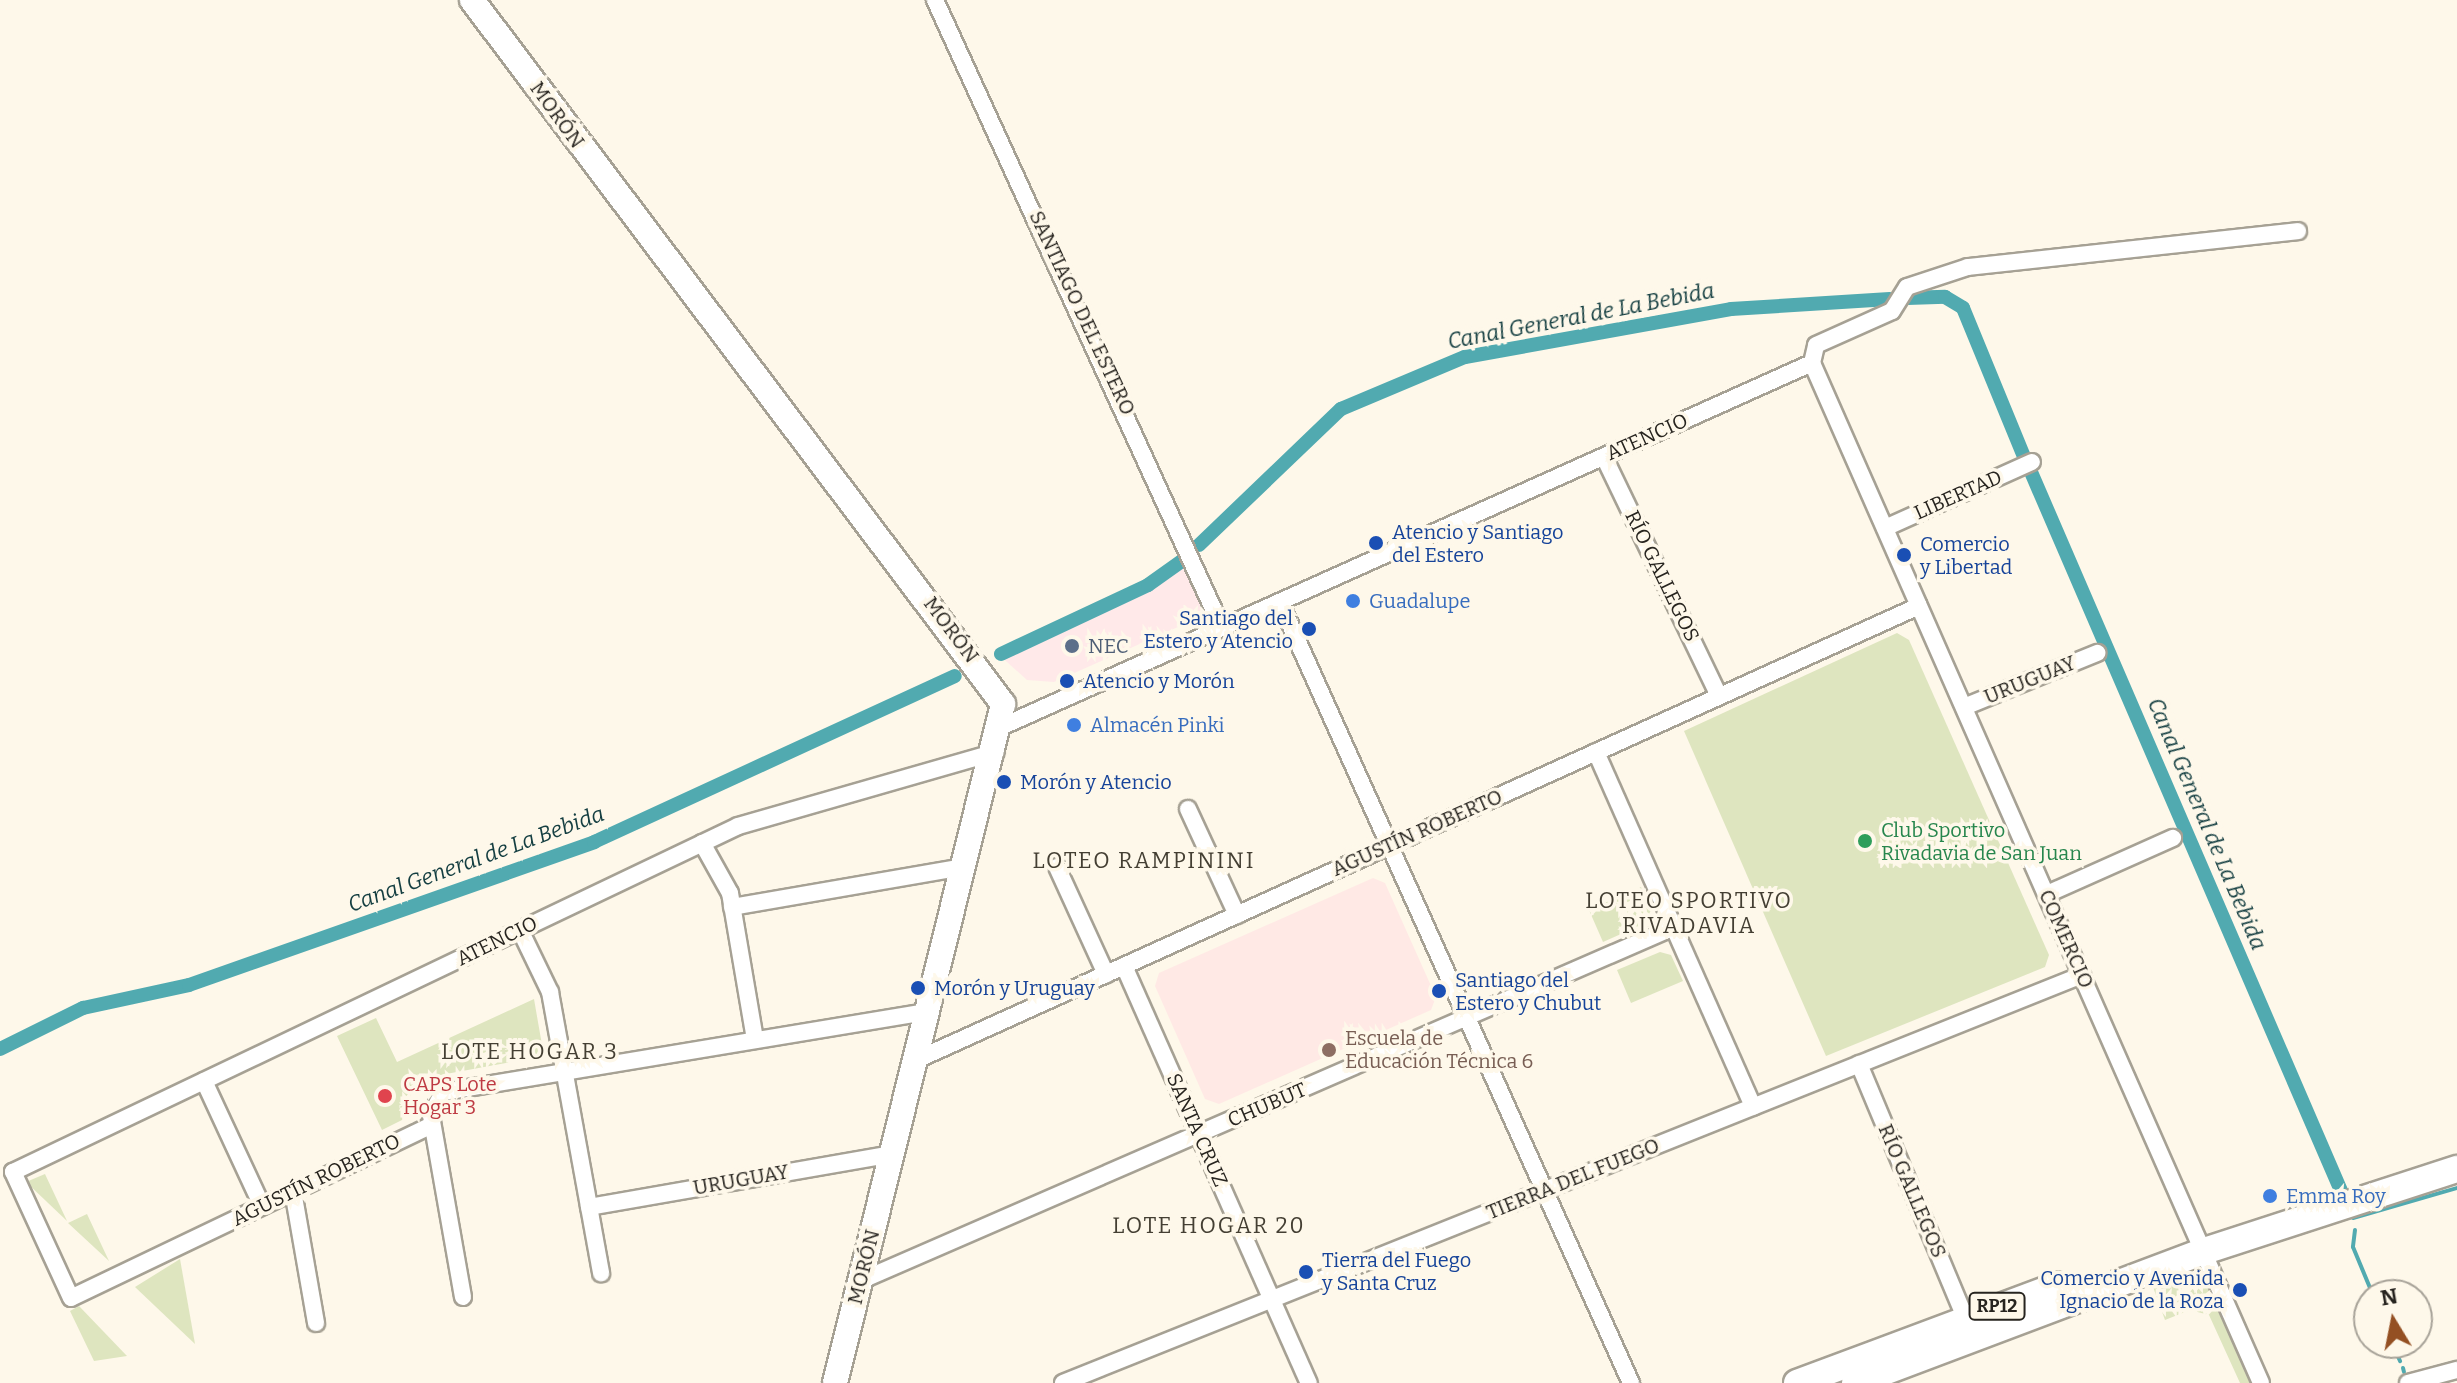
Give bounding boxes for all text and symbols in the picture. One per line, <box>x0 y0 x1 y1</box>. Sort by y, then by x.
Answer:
street label: MORÓN <box>525 77 589 153</box>
street label: SANTIAGO DEL ESTERO <box>1024 207 1140 419</box>
water label: Canal General de La Bebida <box>1445 277 1717 355</box>
street label: ATENCIO <box>1602 408 1692 466</box>
street label: LIBERTAD <box>1910 465 2006 525</box>
street label: RÍO GALLEGOS <box>1620 507 1704 645</box>
place label: Atencio y Santiago del Estero <box>1392 520 1564 567</box>
place label: Comercio y Libertad <box>1920 532 2012 579</box>
marker: Atencio y Santiago del Estero <box>1367 534 1385 552</box>
marker: Comercio y Libertad <box>1895 546 1913 564</box>
place label: Guadalupe <box>1369 589 1470 613</box>
street label: MORÓN <box>918 592 984 668</box>
marker: Guadalupe <box>1344 592 1362 610</box>
place label: Santiago del Estero y Atencio <box>1143 606 1293 653</box>
marker: Santiago del Estero y Atencio <box>1300 620 1318 638</box>
place label: NEC <box>1088 634 1129 658</box>
marker: NEC <box>1063 637 1081 655</box>
street label: URUGUAY <box>1981 651 2079 709</box>
place label: Atencio y Morón <box>1083 669 1235 693</box>
marker: Atencio y Morón <box>1058 672 1076 690</box>
water label: Canal General de La Bebida <box>2142 694 2272 954</box>
place label: Almacén Pinki <box>1090 713 1225 737</box>
marker: Almacén Pinki <box>1065 716 1083 734</box>
place label: Morón y Atencio <box>1020 770 1172 794</box>
marker: Morón y Atencio <box>995 773 1013 791</box>
street label: AGUSTÍN ROBERTO <box>1328 785 1506 881</box>
water label: Canal General de La Bebida <box>344 800 608 918</box>
place label: Club Sportivo Rivadavia de San Juan <box>1881 818 2082 865</box>
marker: Club Sportivo Rivadavia de San Juan <box>1856 832 1874 850</box>
district label: LOTEO RAMPININI <box>1033 848 1255 874</box>
street label: COMERCIO <box>2034 886 2098 992</box>
district label: LOTEO SPORTIVO RIVADAVIA <box>1585 887 1793 938</box>
street label: ATENCIO <box>453 911 541 971</box>
place label: Santiago del Estero y Chubut <box>1455 968 1601 1015</box>
place label: Morón y Uruguay <box>934 976 1095 1000</box>
marker: Morón y Uruguay <box>909 979 927 997</box>
marker: Santiago del Estero y Chubut <box>1430 982 1448 1000</box>
place label: Escuela de Educación Técnica 6 <box>1345 1026 1533 1073</box>
district label: LOTE HOGAR 3 <box>441 1039 619 1065</box>
marker: Escuela de Educación Técnica 6 <box>1320 1041 1338 1059</box>
street label: SANTA CRUZ <box>1161 1070 1233 1190</box>
place label: CAPS Lote Hogar 3 <box>403 1072 497 1119</box>
street label: CHUBUT <box>1224 1078 1310 1132</box>
marker: CAPS Lote Hogar 3 <box>374 1085 396 1107</box>
street label: RÍO GALLEGOS <box>1873 1121 1951 1261</box>
street label: AGUSTÍN ROBERTO <box>228 1129 404 1231</box>
street label: TIERRA DEL FUEGO <box>1483 1133 1663 1225</box>
street label: URUGUAY <box>691 1160 791 1200</box>
place label: Emma Roy <box>2286 1184 2386 1208</box>
marker: Emma Roy <box>2261 1187 2279 1205</box>
district label: LOTE HOGAR 20 <box>1112 1213 1306 1239</box>
street label: MORÓN <box>843 1227 885 1307</box>
place label: Tierra del Fuego y Santa Cruz <box>1322 1248 1471 1295</box>
marker: Tierra del Fuego y Santa Cruz <box>1297 1263 1315 1281</box>
place label: Comercio y Avenida Ignacio de la Roza <box>2040 1266 2224 1313</box>
north arrow <box>2353 1279 2433 1359</box>
marker: Comercio y Avenida Ignacio de la Roza <box>2231 1281 2249 1299</box>
text: N <box>2378 1282 2400 1312</box>
road number: RP12 <box>1967 1292 2027 1320</box>

